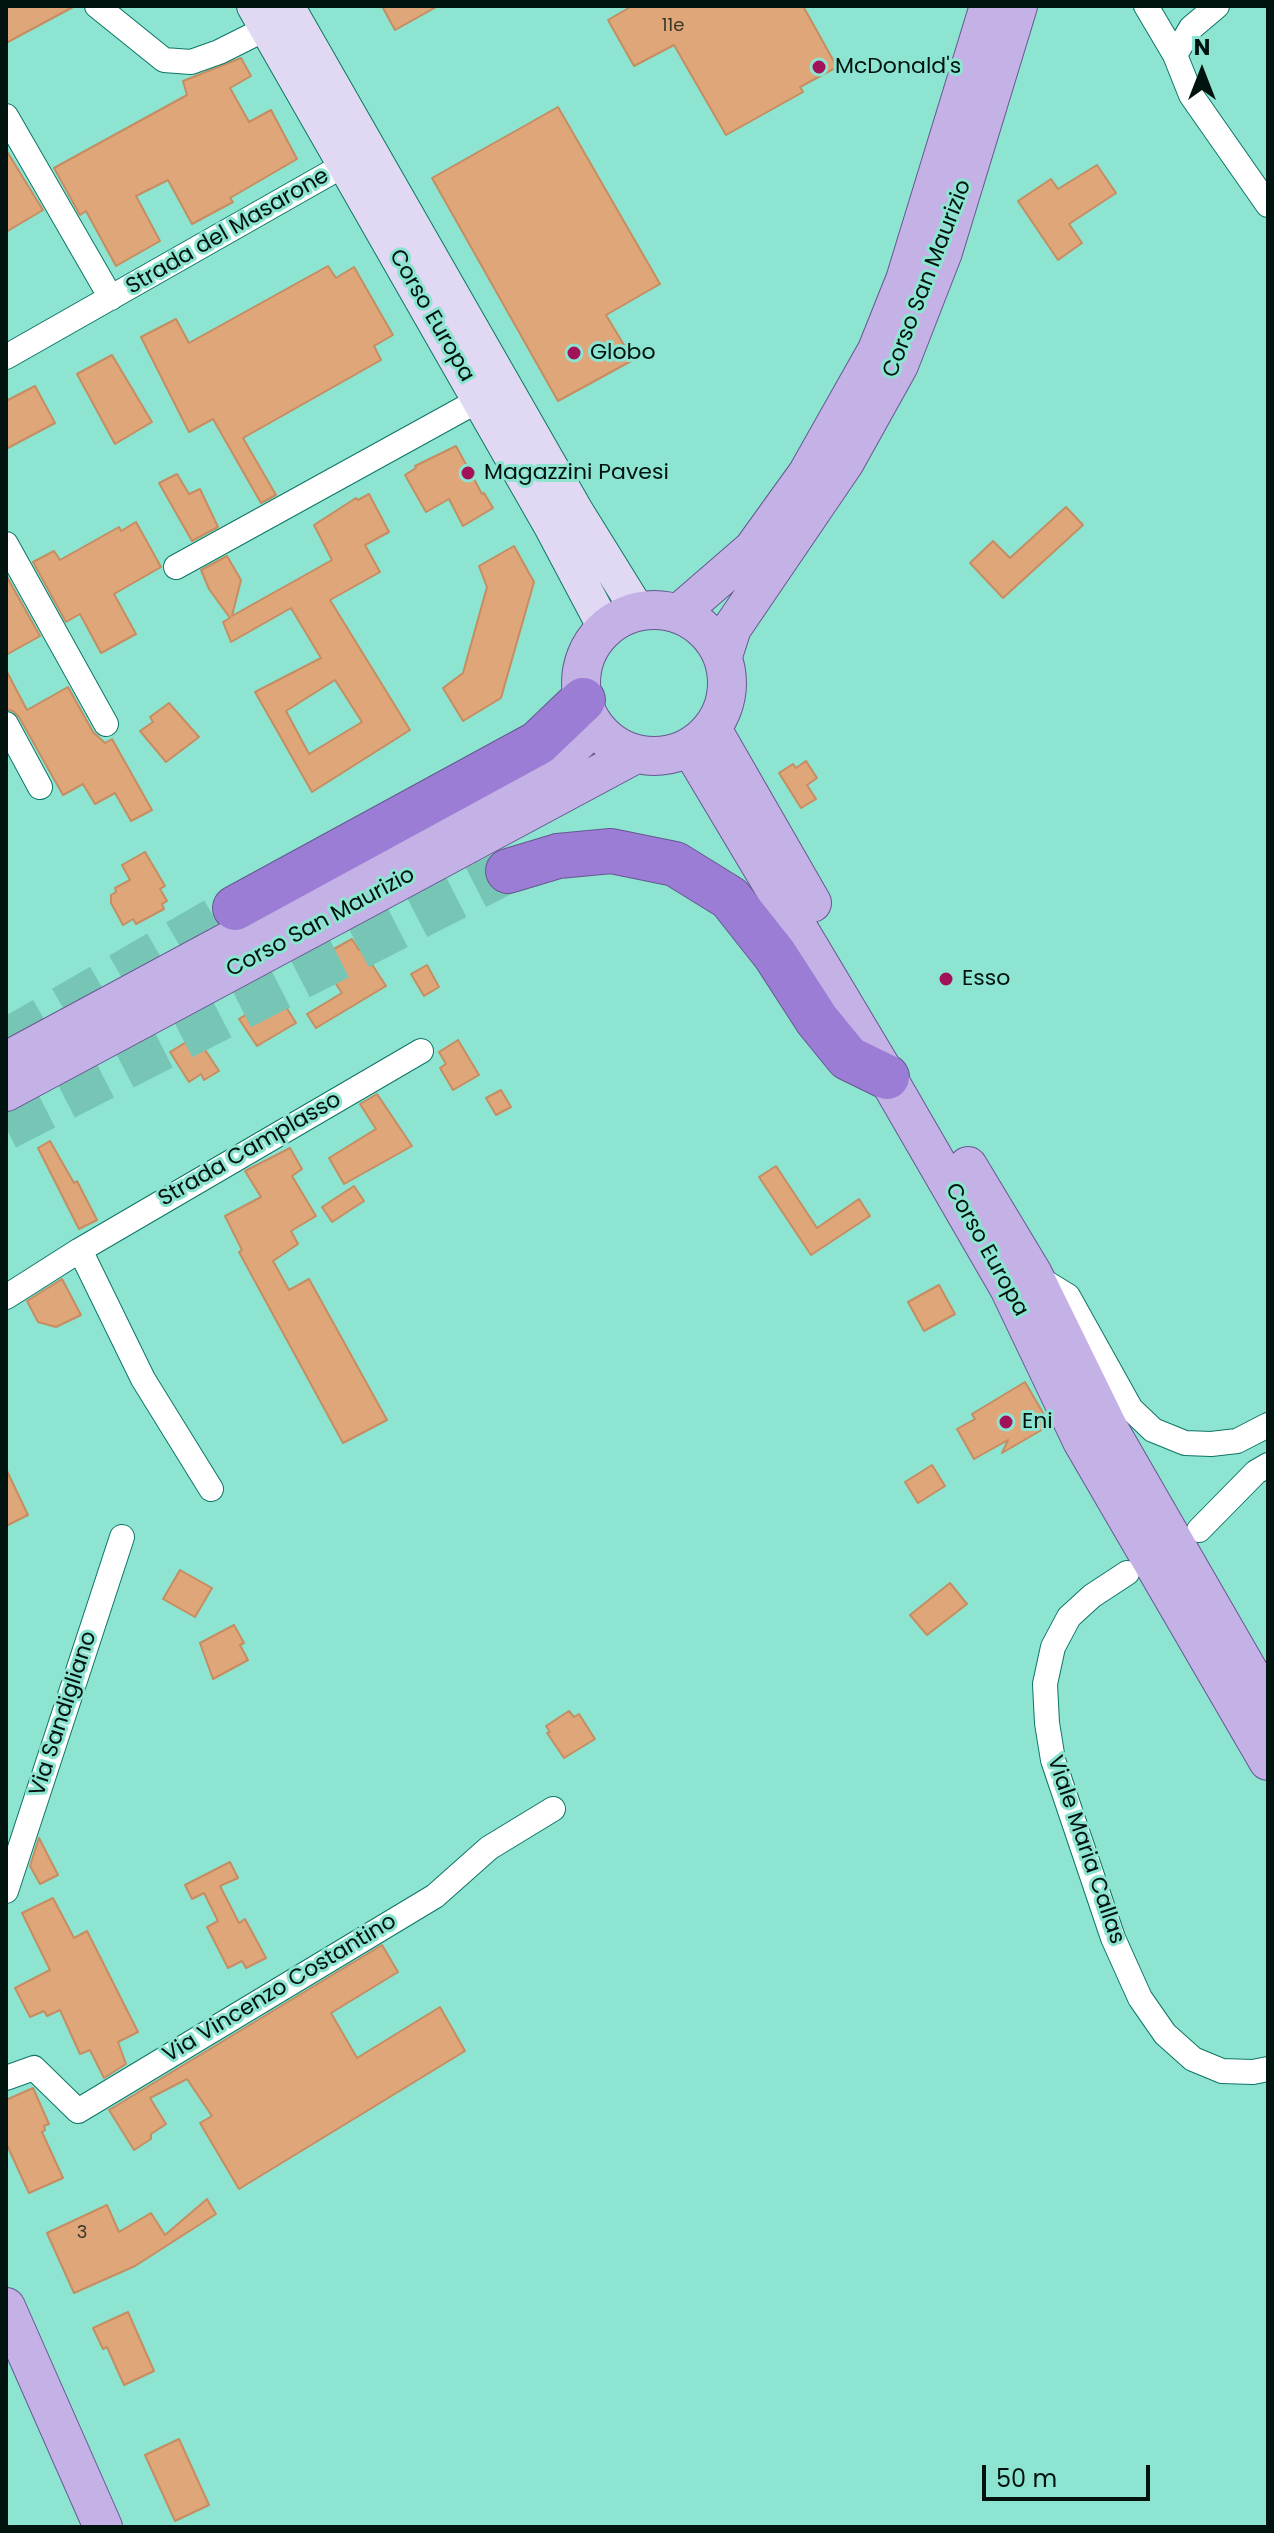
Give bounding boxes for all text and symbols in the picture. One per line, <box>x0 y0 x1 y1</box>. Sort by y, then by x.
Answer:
house number: 11e <box>662 15 684 37</box>
north arrow <box>1162 32 1242 112</box>
text: N <box>1194 32 1210 63</box>
place label: McDonald's <box>835 54 961 80</box>
marker: McDonald's <box>810 58 828 76</box>
street label: Strada del Masarone <box>122 163 334 301</box>
street label: Corso San Maurizio <box>878 176 978 382</box>
street label: Corso Europa <box>383 245 479 387</box>
place label: Globo <box>590 340 656 366</box>
marker: Globo <box>565 344 583 362</box>
place label: Magazzini Pavesi <box>484 460 669 486</box>
marker: Magazzini Pavesi <box>459 464 477 482</box>
street label: Corso San Maurizio <box>222 862 420 984</box>
place label: Esso <box>962 966 1010 992</box>
marker: Esso <box>937 970 955 988</box>
street label: Strada Camplasso <box>154 1087 346 1213</box>
street label: Corso Europa <box>939 1179 1033 1321</box>
place label: Eni <box>1022 1409 1053 1435</box>
marker: Eni <box>997 1413 1015 1431</box>
street label: Via Sandigliano <box>25 1628 103 1800</box>
street label: Viale Maria Callas <box>1040 1752 1130 1948</box>
street label: Via Vincenzo Costantino <box>159 1909 401 2069</box>
house number: 3 <box>77 2222 87 2244</box>
scale bar <box>986 2449 1154 2499</box>
text: 50 m <box>996 2462 1057 2495</box>

